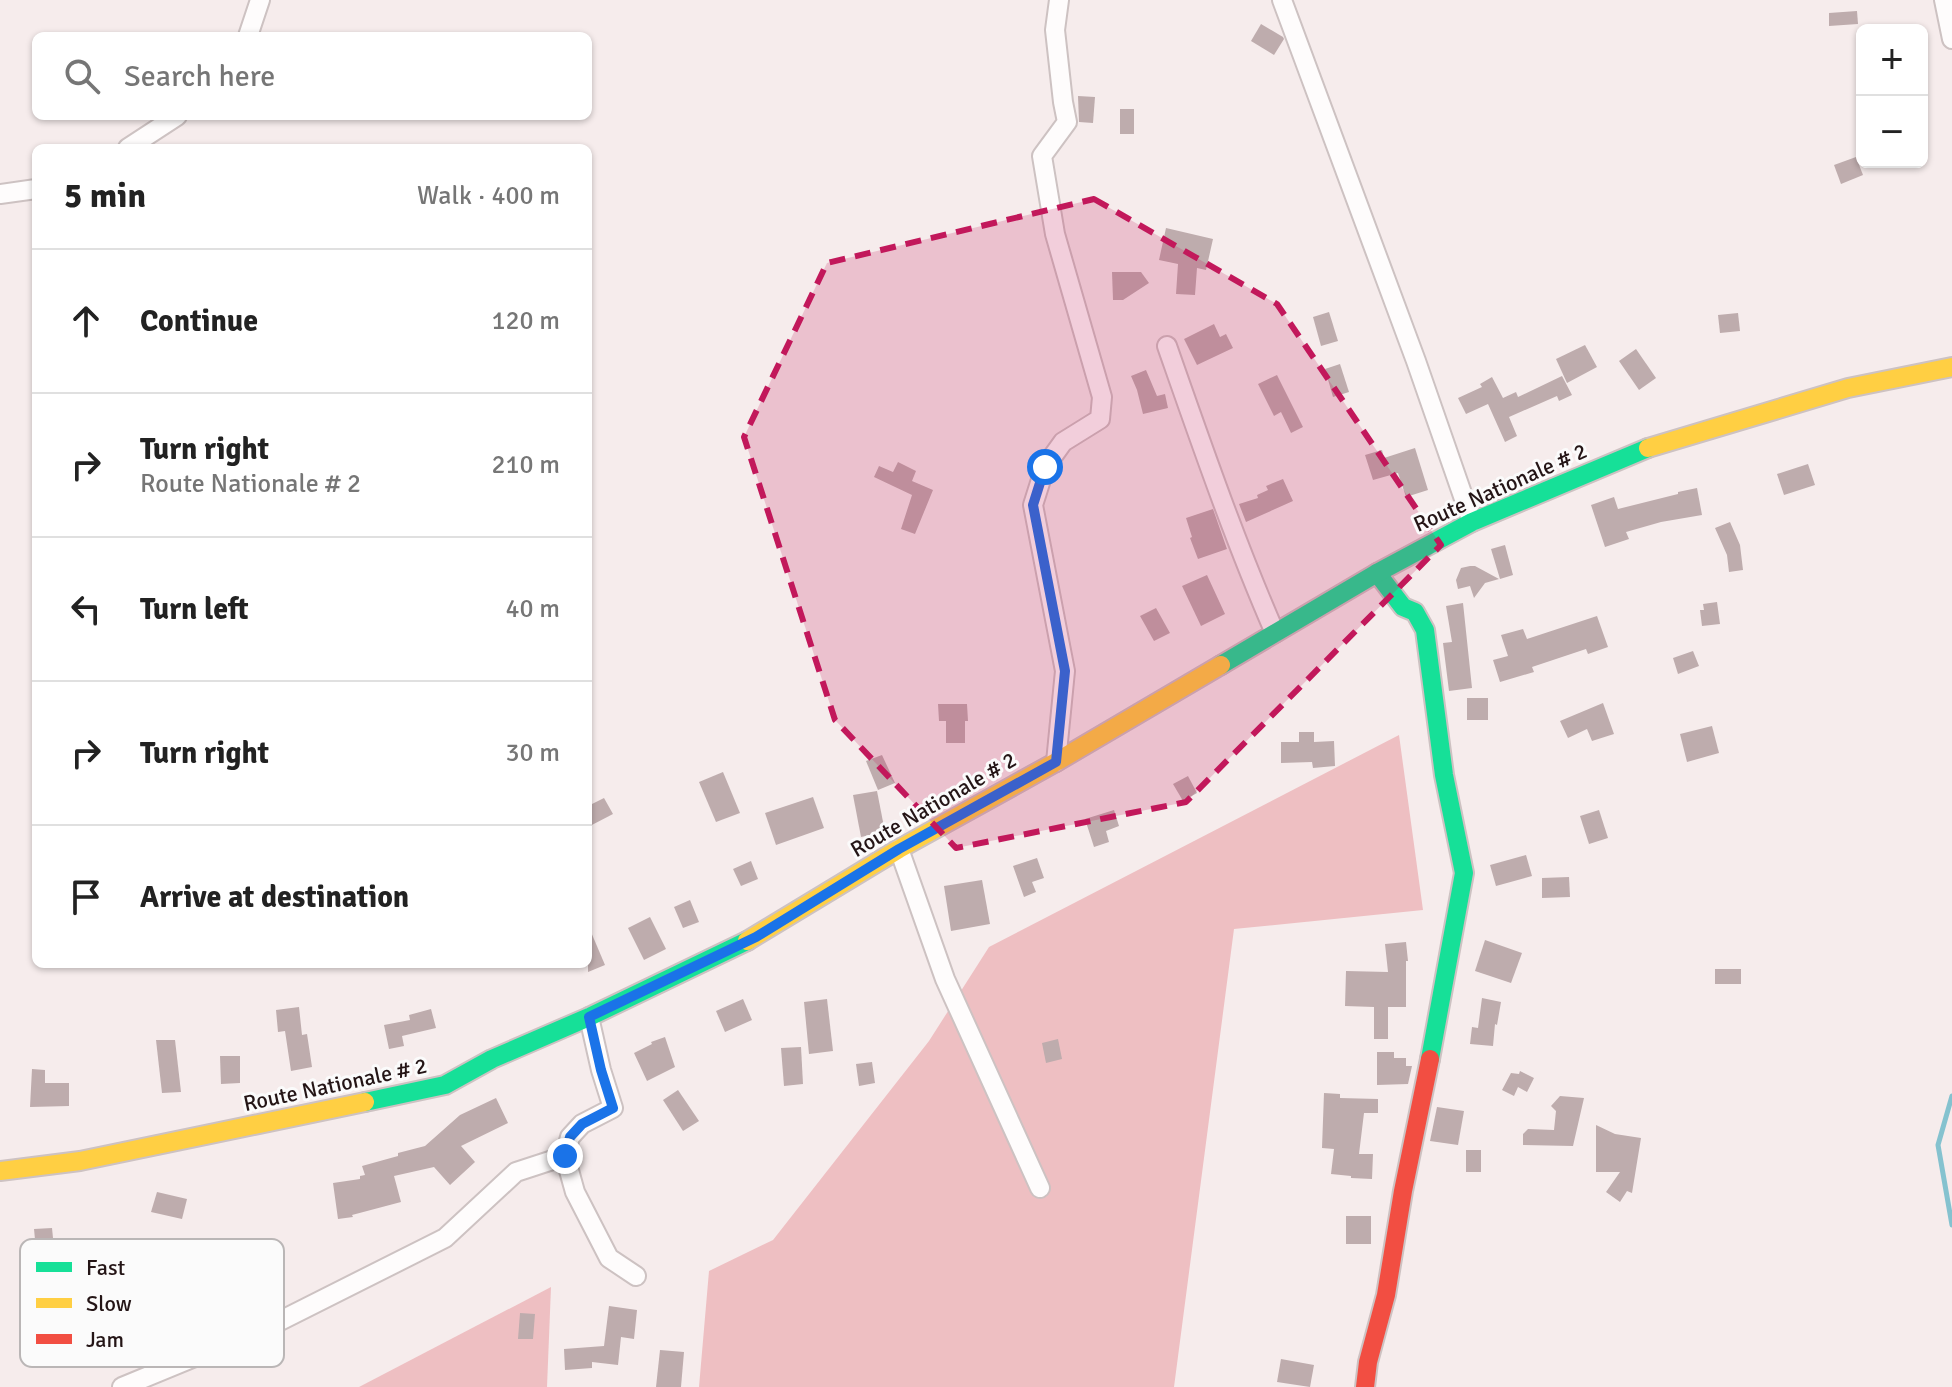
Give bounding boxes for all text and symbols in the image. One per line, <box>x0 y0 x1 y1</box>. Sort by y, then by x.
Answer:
map controls <box>1856 24 1928 168</box>
button: + <box>1856 24 1928 96</box>
search box <box>32 32 592 120</box>
icon: search <box>60 54 104 98</box>
text: Search here <box>124 58 275 95</box>
button: − <box>1856 96 1928 168</box>
text: 5 min <box>64 175 146 217</box>
text: Walk · 400 m <box>417 180 560 212</box>
icon: ahead <box>64 299 108 343</box>
text: Continue <box>140 303 258 340</box>
text: 120 m <box>491 305 560 337</box>
text: Turn right <box>140 431 269 468</box>
street label: Route Nationale # 2 <box>1409 437 1591 538</box>
icon: right <box>64 443 108 487</box>
text: 210 m <box>491 449 560 481</box>
route start <box>1027 449 1063 485</box>
text: Route Nationale # 2 <box>140 468 361 500</box>
icon: left <box>64 587 108 631</box>
text: Turn left <box>140 591 249 628</box>
text: 40 m <box>505 593 560 625</box>
icon: right <box>64 731 108 775</box>
text: Turn right <box>140 735 269 772</box>
text: 30 m <box>505 737 560 769</box>
street label: Route Nationale # 2 <box>846 746 1021 863</box>
icon: arrive <box>64 875 108 919</box>
text: Arrive at destination <box>140 879 409 916</box>
street label: Route Nationale # 2 <box>241 1052 429 1117</box>
route end <box>547 1138 583 1174</box>
legend <box>20 1239 284 1367</box>
text: Fast <box>86 1254 126 1281</box>
text: Slow <box>86 1290 132 1317</box>
text: Jam <box>86 1326 124 1353</box>

